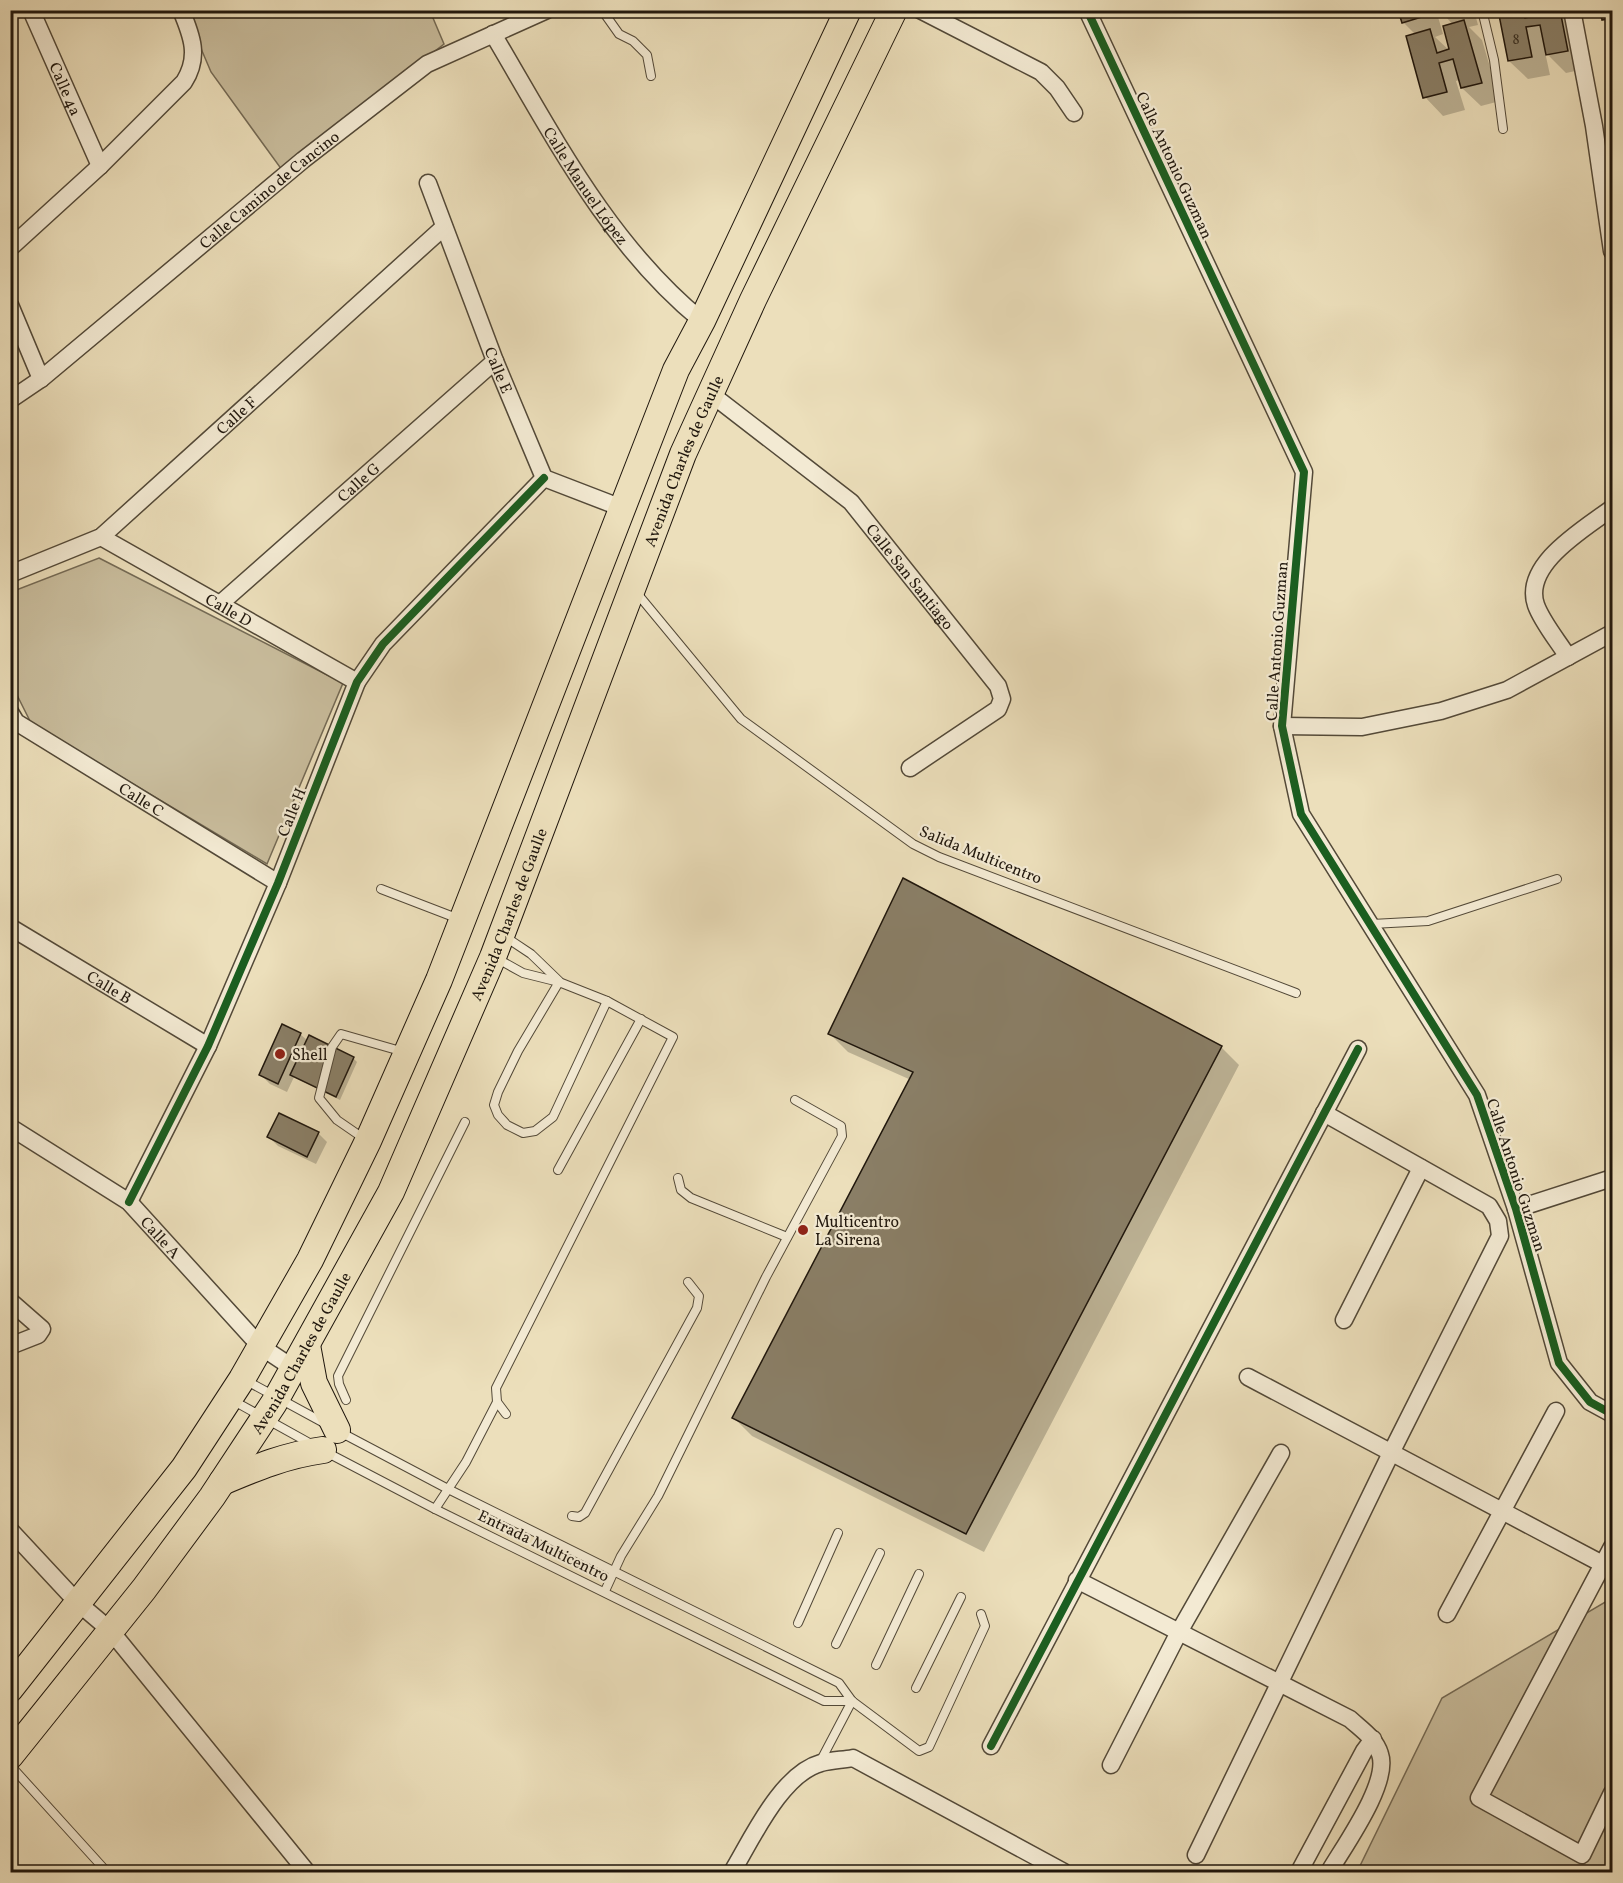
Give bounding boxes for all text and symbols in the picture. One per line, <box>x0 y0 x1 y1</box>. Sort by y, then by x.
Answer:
house number: 8 <box>1512 31 1520 50</box>
street label: Calle 4a <box>43 59 85 120</box>
street label: Calle Antonio Guzman <box>1129 89 1217 243</box>
street label: Calle Manuel López <box>537 123 632 250</box>
street label: Calle Camino de Cancino <box>195 127 345 255</box>
street label: Calle E <box>478 344 516 397</box>
street label: Avenida Charles de Gaulle <box>640 372 730 550</box>
street label: Calle F <box>212 392 262 441</box>
street label: Calle G <box>333 458 386 508</box>
street label: Calle San Santiago <box>860 520 958 635</box>
street label: Calle Antonio Guzman <box>1261 561 1295 722</box>
street label: Calle D <box>201 589 256 633</box>
street label: Calle C <box>114 779 167 823</box>
street label: Calle H <box>273 785 313 840</box>
street label: Salida Multicentro <box>916 821 1045 891</box>
street label: Avenida Charles de Gaulle <box>466 825 554 1005</box>
street label: Calle B <box>82 966 135 1010</box>
place label: Shell <box>292 1045 328 1067</box>
marker: Shell <box>273 1047 287 1061</box>
street label: Calle Antonio Guzman <box>1480 1096 1550 1255</box>
street label: Calle A <box>134 1212 184 1264</box>
place label: Multicentro La Sirena <box>815 1212 899 1252</box>
marker: Multicentro La Sirena <box>796 1223 810 1237</box>
street label: Avenida Charles de Gaulle <box>247 1269 357 1439</box>
street label: Entrada Multicentro <box>474 1505 612 1588</box>

